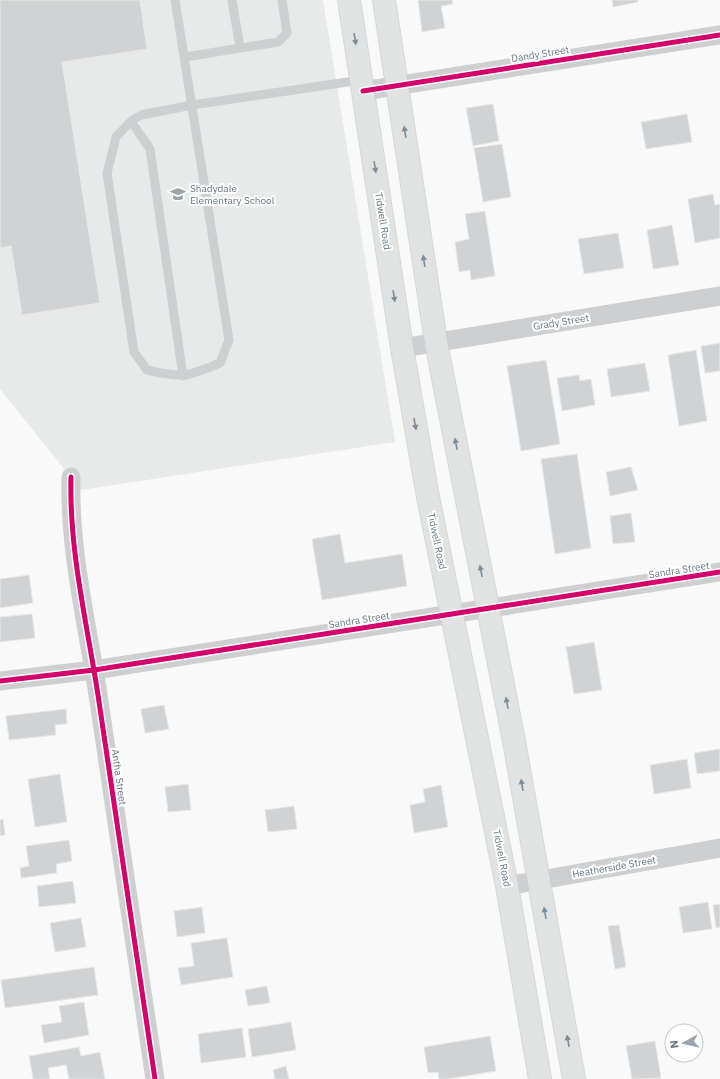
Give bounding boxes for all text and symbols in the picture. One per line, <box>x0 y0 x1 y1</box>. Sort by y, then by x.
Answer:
one-way arrow <box>352 32 358 45</box>
street label: Dandy Street <box>510 43 570 65</box>
one-way arrow <box>402 126 408 138</box>
one-way arrow <box>372 161 378 173</box>
place label: Shadydale Elementary School <box>190 182 275 207</box>
school or university icon: Shadydale Elementary School <box>169 185 187 203</box>
street label: Tidwell Road <box>372 191 394 251</box>
one-way arrow <box>421 254 427 267</box>
one-way arrow <box>391 290 397 302</box>
street label: Grady Street <box>532 311 590 333</box>
one-way arrow <box>412 418 418 430</box>
one-way arrow <box>453 438 459 450</box>
street label: Tidwell Road <box>425 511 449 571</box>
street label: Sandra Street <box>648 559 711 581</box>
one-way arrow <box>477 565 483 578</box>
street label: Sandra Street <box>328 609 391 631</box>
one-way arrow <box>503 697 509 709</box>
street label: Antha Street <box>109 748 129 806</box>
one-way arrow <box>519 778 525 791</box>
street label: Tidwell Road <box>490 828 514 888</box>
street label: Heatherside Street <box>571 853 657 881</box>
one-way arrow <box>542 906 548 919</box>
north arrow <box>664 1023 704 1063</box>
one-way arrow <box>565 1034 571 1047</box>
text: N <box>667 1039 682 1049</box>

